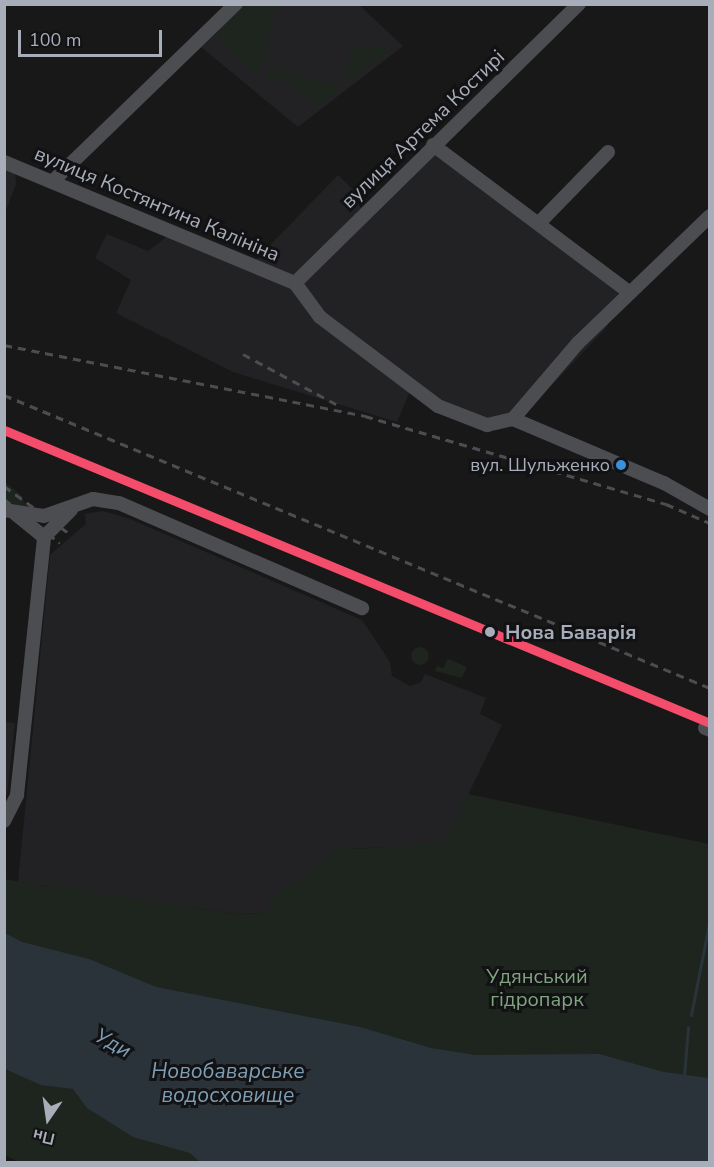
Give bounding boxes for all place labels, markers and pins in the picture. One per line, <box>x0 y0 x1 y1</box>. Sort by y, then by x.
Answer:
place label: вул. Шульженко <box>470 454 610 476</box>
marker: вул. Шульженко <box>615 459 627 471</box>
place label: Нова Баварія <box>505 620 636 644</box>
marker: Нова Баварія <box>480 622 500 642</box>

